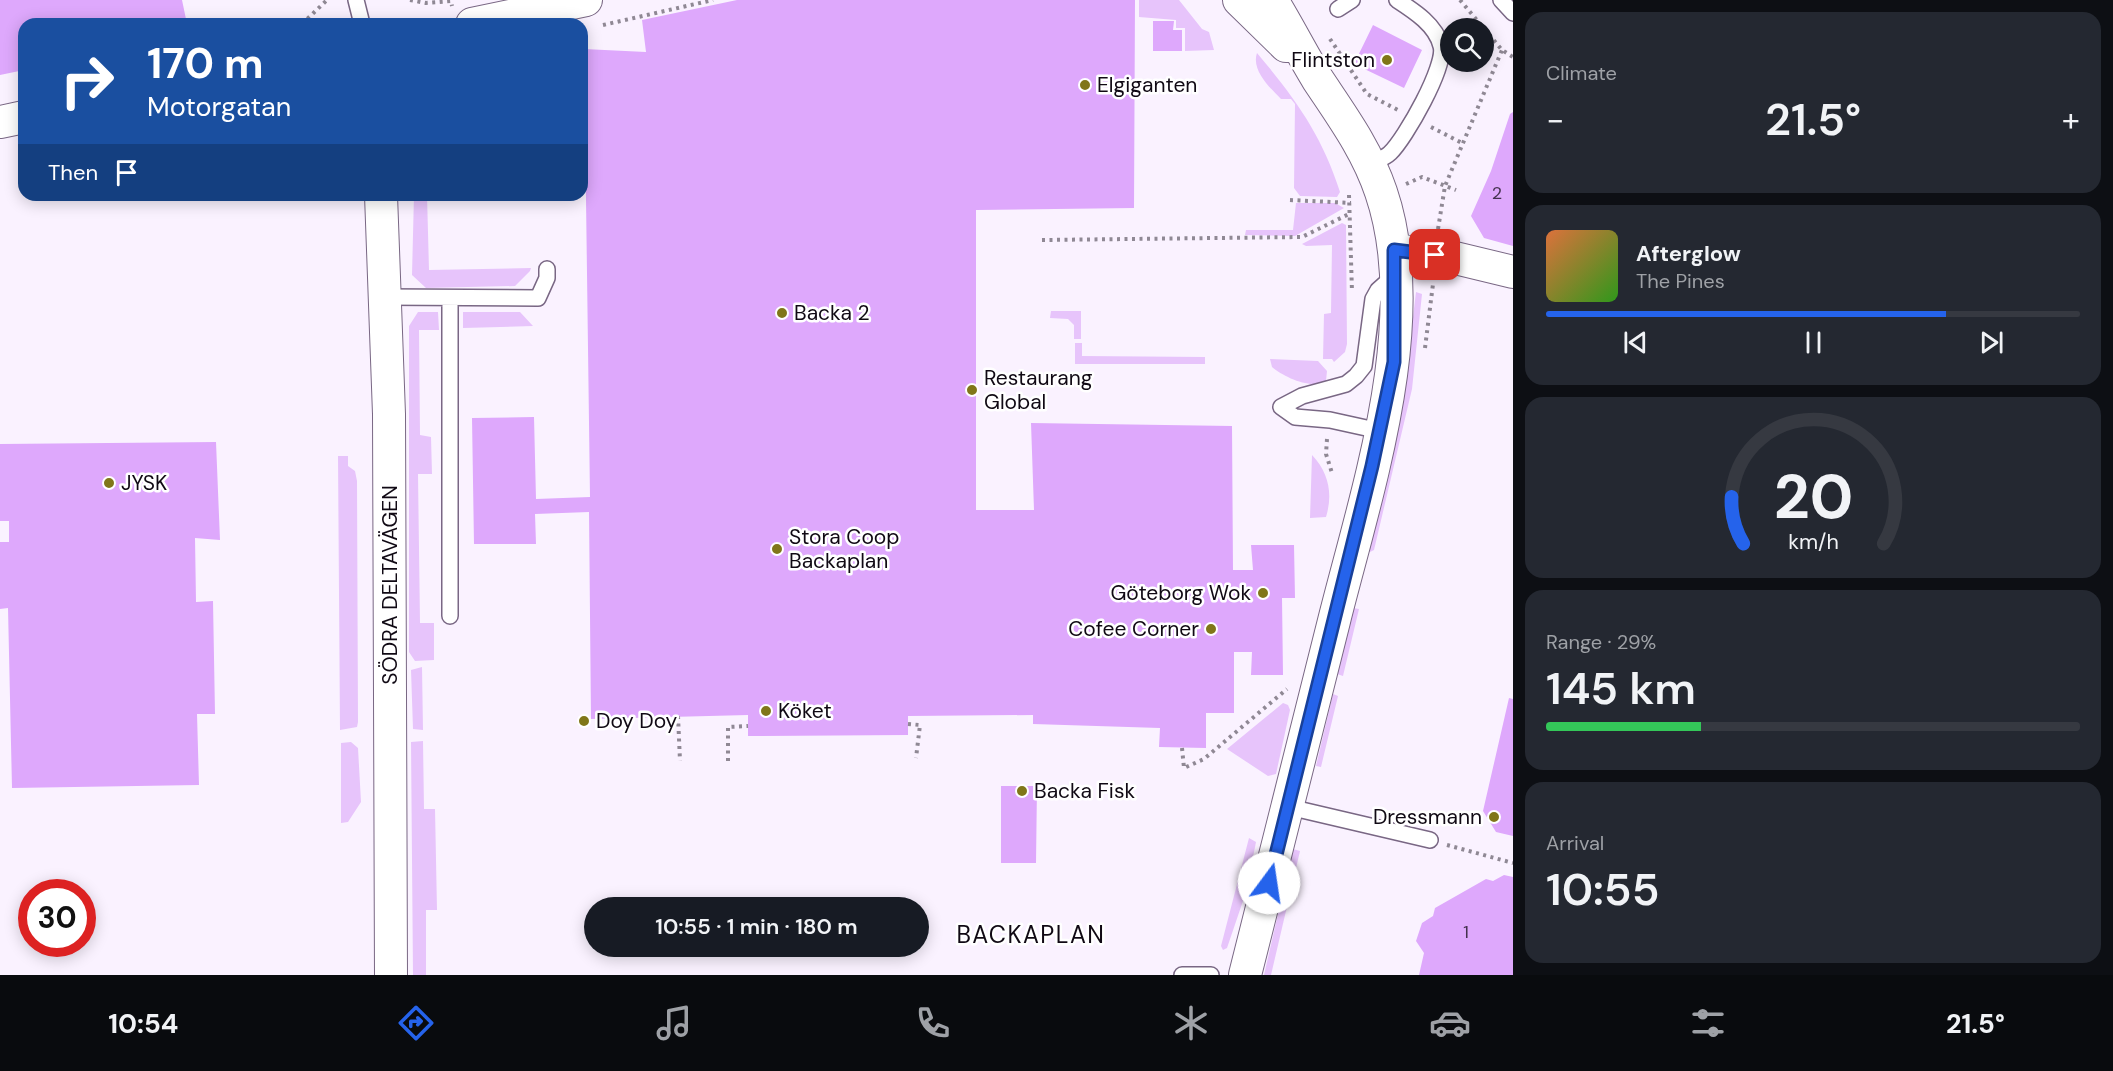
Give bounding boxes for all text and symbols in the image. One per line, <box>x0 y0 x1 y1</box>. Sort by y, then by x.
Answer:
map controls <box>1440 18 1494 72</box>
button: search <box>1440 18 1494 72</box>
text: 170 m <box>147 36 264 91</box>
icon: right <box>48 42 126 120</box>
place label: Flintston <box>1291 46 1375 74</box>
marker: Flintston <box>1380 53 1394 67</box>
text: Climate <box>1546 60 1617 86</box>
place label: Elgiganten <box>1097 71 1197 99</box>
marker: Elgiganten <box>1078 78 1092 92</box>
text: Motorgatan <box>147 89 291 124</box>
text: 21.5° <box>1765 90 1861 149</box>
text: − <box>1546 98 1564 141</box>
text: + <box>2062 98 2080 141</box>
icon: arrive <box>110 156 143 189</box>
text: Then <box>48 158 98 187</box>
house number: 2 <box>1492 181 1502 205</box>
pin <box>1409 229 1460 280</box>
icon: arrive <box>1418 238 1451 271</box>
text: Afterglow <box>1636 239 1741 268</box>
text: The Pines <box>1636 268 1725 294</box>
place label: Backa 2 <box>794 299 870 327</box>
marker: Backa 2 <box>775 306 789 320</box>
icon: previous <box>1619 326 1652 359</box>
icon: pause <box>1797 326 1830 359</box>
icon: next <box>1975 326 2008 359</box>
place label: Restaurang Global <box>984 364 1093 416</box>
marker: Restaurang Global <box>965 383 979 397</box>
text: 20 <box>1773 457 1853 538</box>
place label: JYSK <box>121 469 167 497</box>
marker: JYSK <box>102 476 116 490</box>
street label: SÖDRA DELTAVÄGEN <box>376 485 404 685</box>
place label: Stora Coop Backaplan <box>789 523 899 575</box>
text: km/h <box>1788 529 1838 557</box>
marker: Stora Coop Backaplan <box>770 542 784 556</box>
place label: Göteborg Wok <box>1110 579 1251 607</box>
marker: Göteborg Wok <box>1256 586 1270 600</box>
place label: Cofee Corner <box>1068 615 1199 643</box>
marker: Cofee Corner <box>1204 622 1218 636</box>
text: Range · 29% <box>1546 629 1656 655</box>
text: 145 km <box>1546 659 1696 718</box>
place label: Köket <box>778 697 832 725</box>
marker: Köket <box>759 704 773 718</box>
place label: Doy Doy <box>596 707 677 735</box>
marker: Doy Doy <box>577 714 591 728</box>
place label: Backa Fisk <box>1034 777 1135 805</box>
marker: Backa Fisk <box>1015 784 1029 798</box>
place label: Dressmann <box>1373 803 1482 831</box>
marker: Dressmann <box>1487 810 1501 824</box>
text: Arrival <box>1546 830 1604 856</box>
position arrow <box>1237 851 1301 915</box>
text: 10:55 <box>1546 860 1659 919</box>
speed limit sign: 30 <box>18 879 96 957</box>
text: 10:55 · 1 min · 180 m <box>655 912 858 941</box>
district label: BACKAPLAN <box>957 919 1105 950</box>
house number: 1 <box>1463 920 1469 944</box>
icon: directions <box>395 1002 437 1044</box>
icon: music <box>653 1002 695 1044</box>
icon: phone <box>912 1002 954 1044</box>
icon: climate <box>1170 1002 1212 1044</box>
icon: car <box>1429 1002 1471 1044</box>
icon: filters <box>1687 1002 1729 1044</box>
text: 10:54 <box>108 1006 178 1041</box>
text: 21.5° <box>1946 1006 2005 1041</box>

